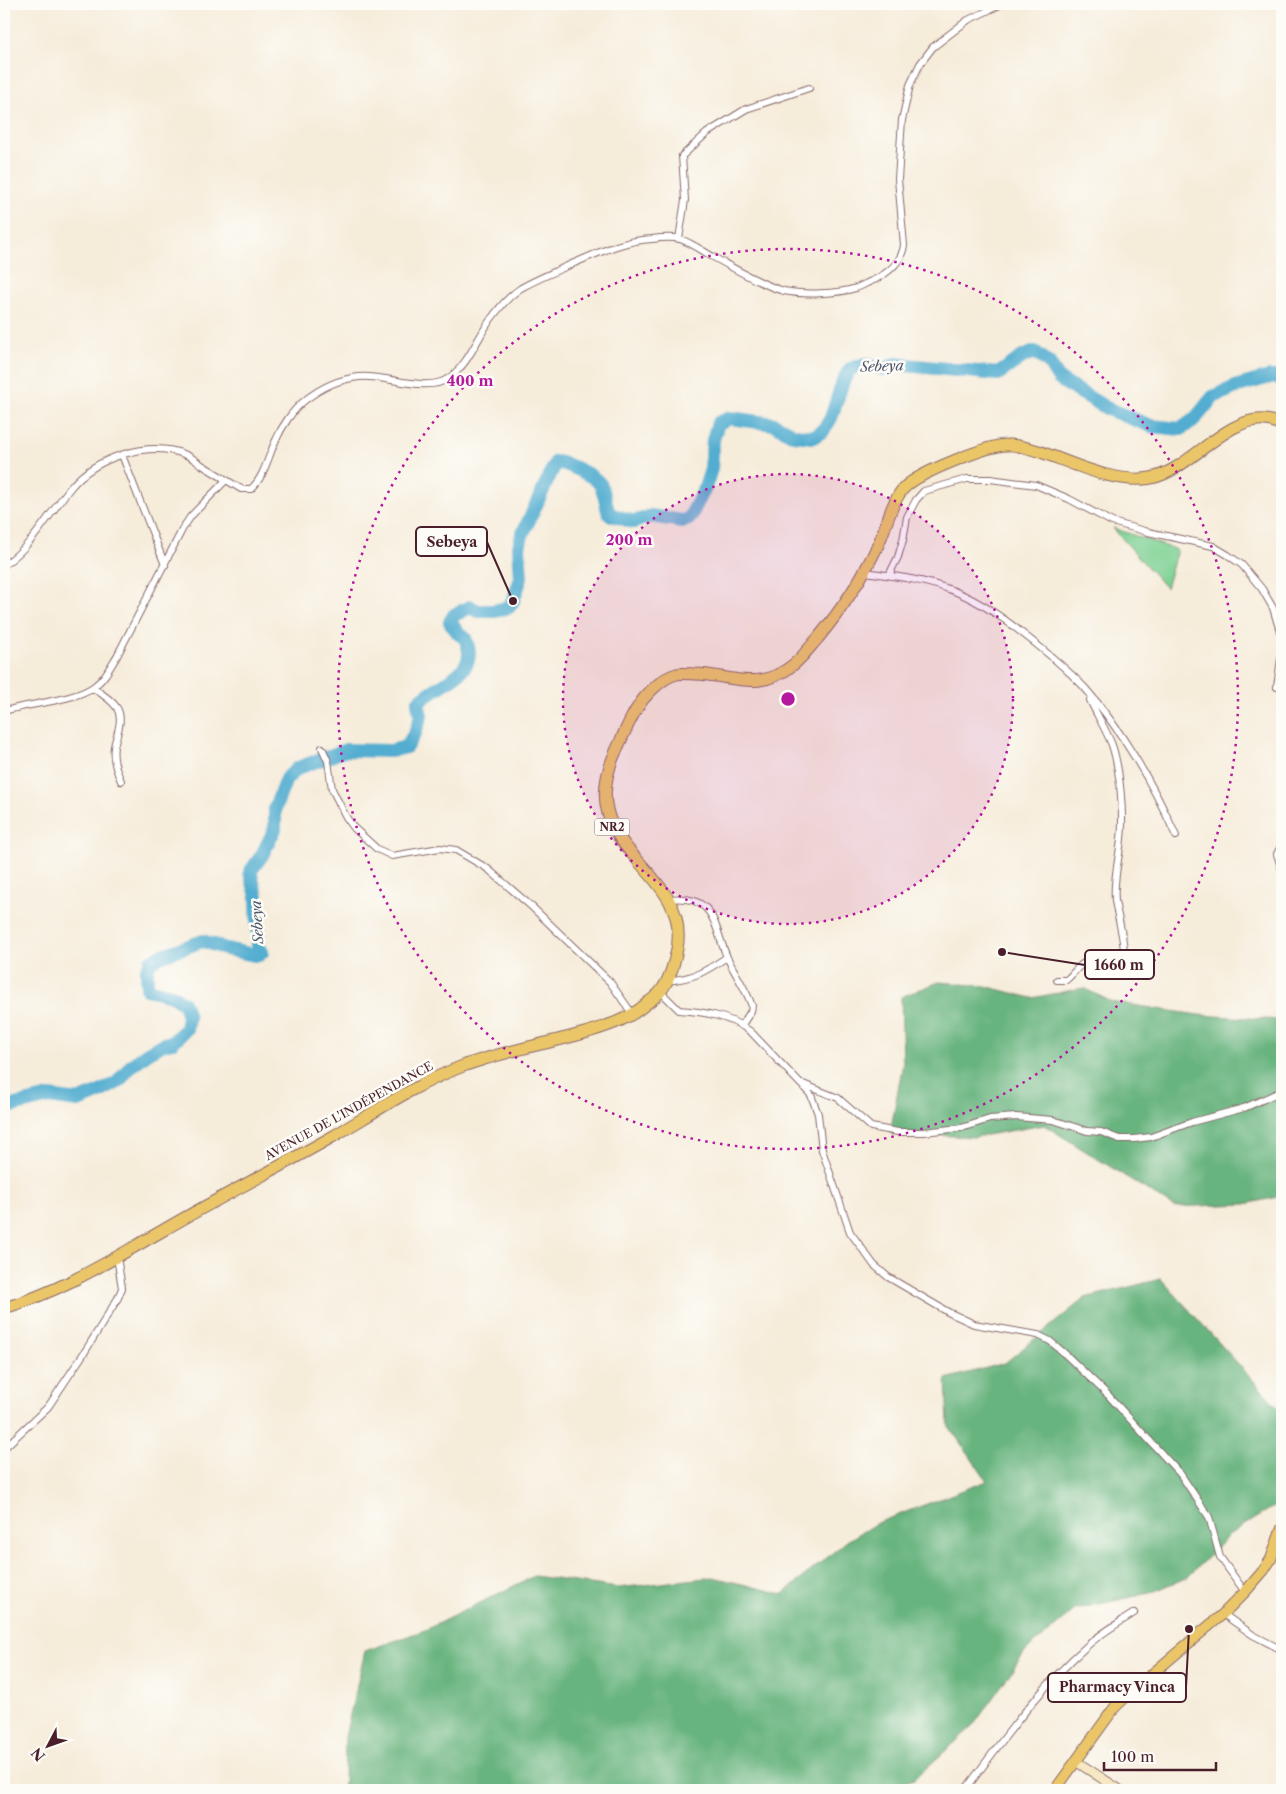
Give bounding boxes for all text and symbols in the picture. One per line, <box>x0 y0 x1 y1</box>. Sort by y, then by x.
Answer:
water label: Sebeya <box>859 356 905 376</box>
text: 400 m <box>447 371 493 390</box>
callout: Sebeya <box>416 527 487 556</box>
text: 200 m <box>606 530 652 549</box>
text: Sebeya <box>427 533 478 551</box>
centre of rings <box>779 690 797 708</box>
road number: NR2 <box>594 819 630 836</box>
water label: Sebeya <box>247 899 267 945</box>
callout: 1660 m <box>1085 950 1154 979</box>
text: 1660 m <box>1094 956 1144 974</box>
street label: AVENUE DE L'INDÉPENDANCE <box>261 1057 435 1164</box>
callout: Pharmacy Vinca <box>1048 1673 1186 1702</box>
text: Pharmacy Vinca <box>1059 1678 1176 1696</box>
north arrow <box>22 1722 72 1772</box>
scale bar <box>1104 1739 1216 1771</box>
text: N <box>27 1744 49 1765</box>
text: 100 m <box>1111 1747 1154 1766</box>

